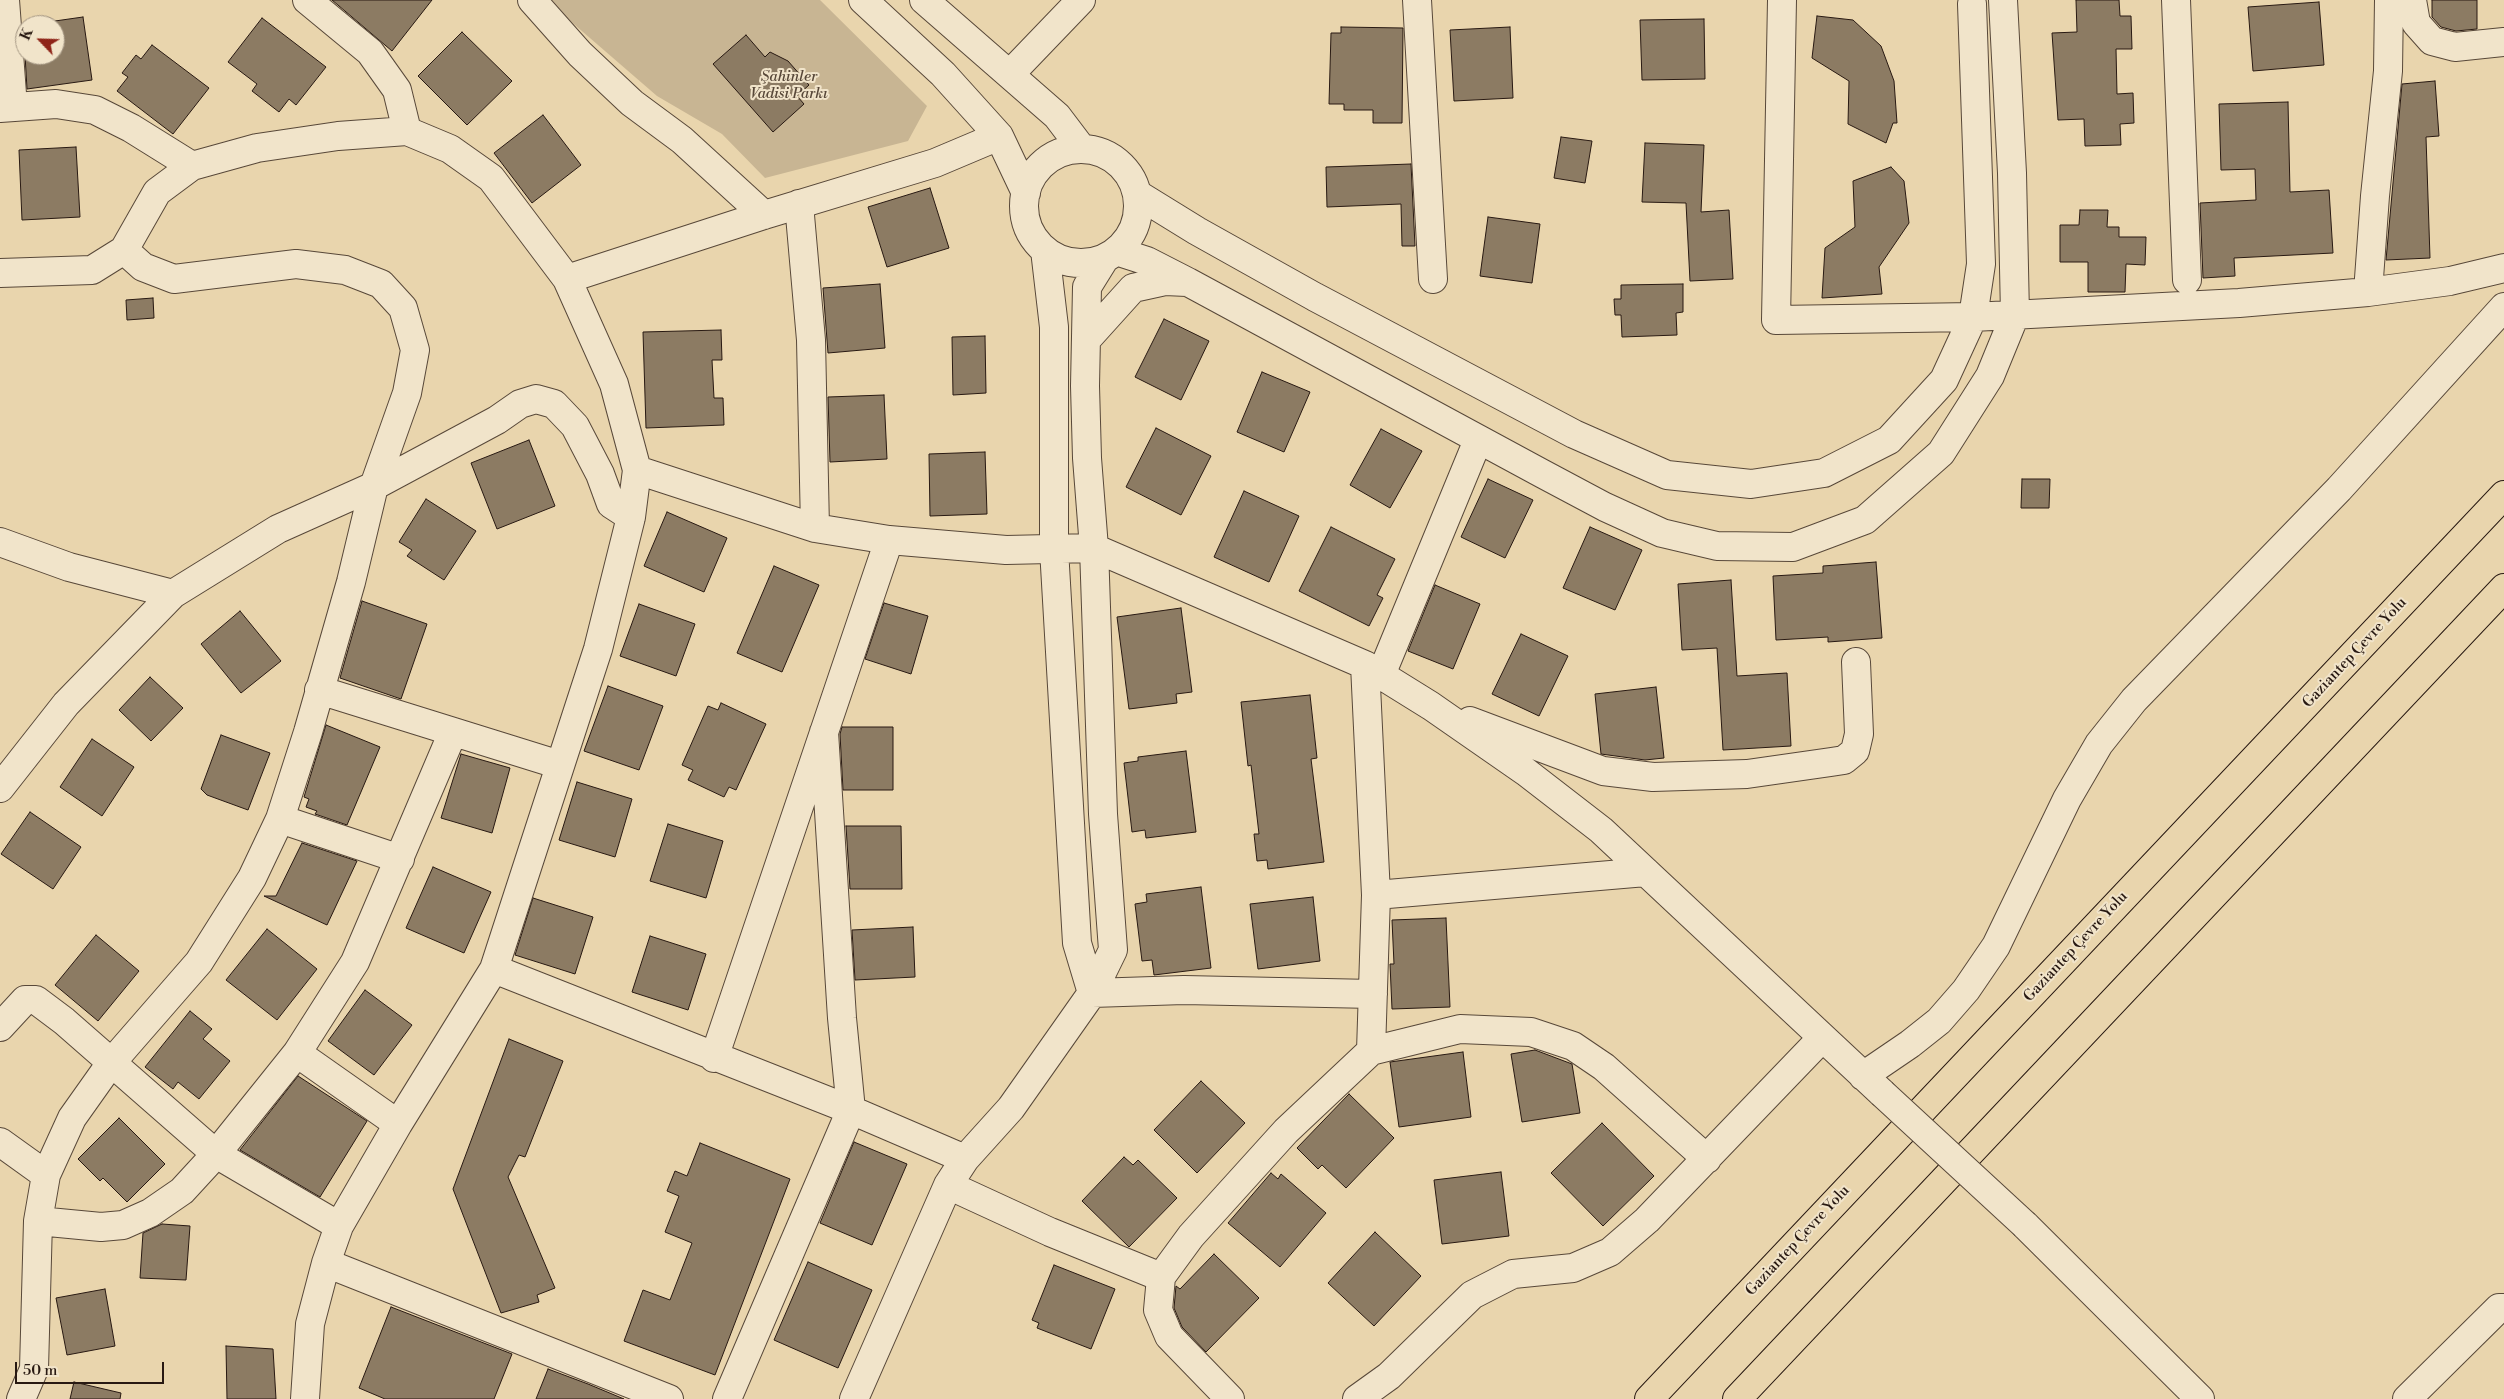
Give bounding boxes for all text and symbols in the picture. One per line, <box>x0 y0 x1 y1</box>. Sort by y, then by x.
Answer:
north arrow <box>15 15 65 65</box>
text: K <box>17 25 38 43</box>
park label: Şahinler Vadisi Parkı <box>750 68 828 103</box>
street label: Gaziantep Çevre Yolu <box>2299 594 2411 712</box>
street label: Gaziantep Çevre Yolu <box>2020 888 2132 1006</box>
street label: Gaziantep Çevre Yolu <box>1742 1182 1854 1300</box>
scale bar <box>18 1352 166 1384</box>
text: 50 m <box>23 1361 57 1380</box>

